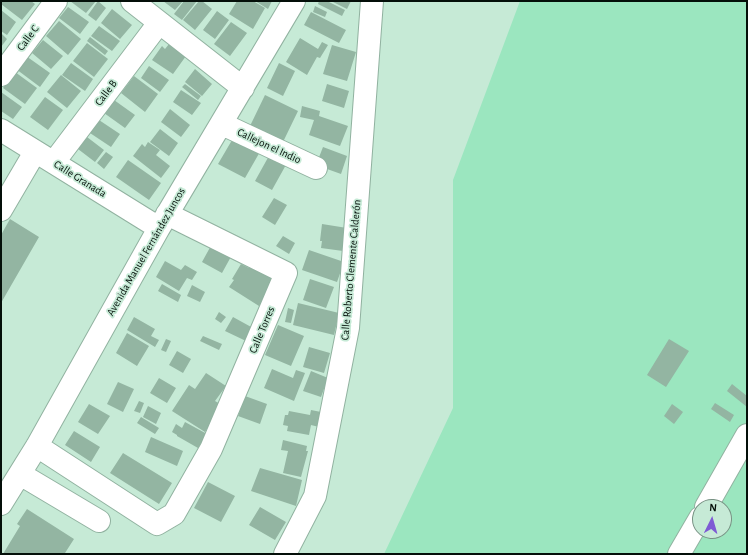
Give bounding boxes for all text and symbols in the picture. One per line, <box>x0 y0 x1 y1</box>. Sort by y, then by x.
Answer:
street label: Calle C <box>14 23 42 53</box>
street label: Calle B <box>92 77 120 109</box>
street label: Callejon el Indio <box>235 125 303 167</box>
street label: Calle Granada <box>51 158 109 200</box>
street label: Avenida Manuel Fernández Juncos <box>104 186 188 318</box>
street label: Calle Roberto Clemente Calderón <box>338 199 364 341</box>
street label: Calle Torres <box>246 305 278 355</box>
north arrow <box>692 499 732 539</box>
text: N <box>709 502 717 513</box>

